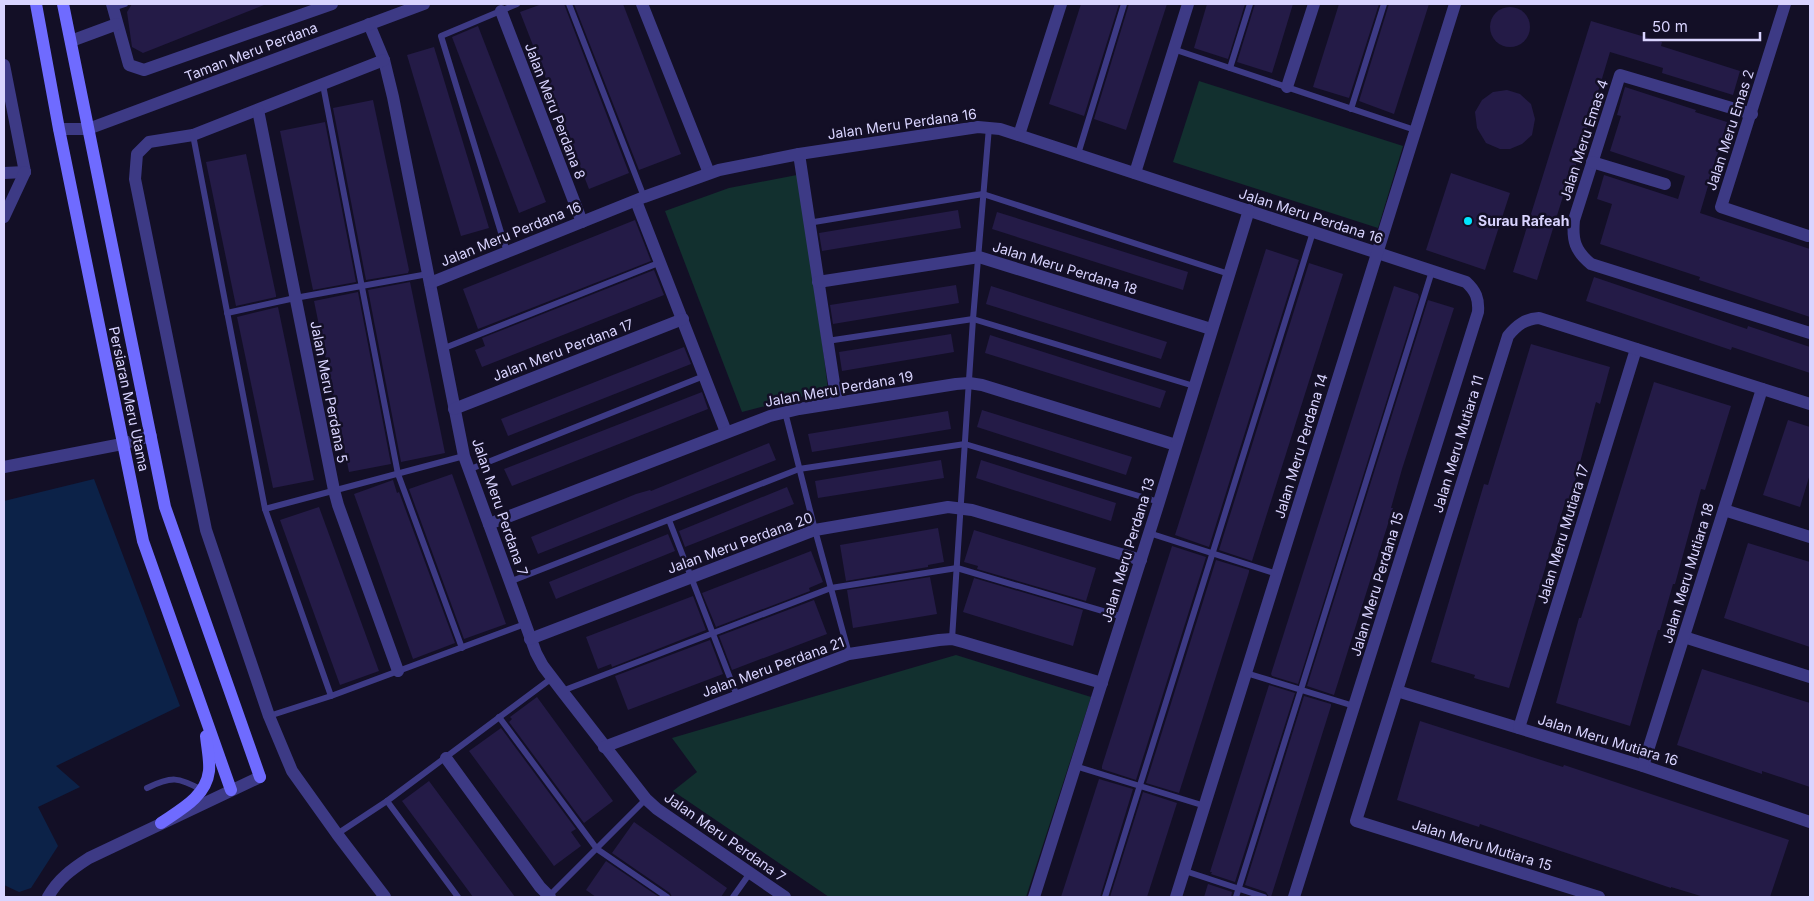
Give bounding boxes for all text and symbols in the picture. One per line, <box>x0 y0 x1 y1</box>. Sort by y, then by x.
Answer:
scale bar <box>1644 10 1760 42</box>
text: 50 m <box>1652 17 1688 36</box>
street label: Taman Meru Perdana <box>182 18 320 85</box>
street label: Jalan Meru Perdana 8 <box>522 40 589 181</box>
street label: Jalan Meru Emas 2 <box>1702 67 1757 192</box>
street label: Jalan Meru Emas 4 <box>1556 77 1611 203</box>
street label: Jalan Meru Perdana 16 <box>826 105 978 142</box>
street label: Jalan Meru Perdana 16 <box>1237 184 1385 247</box>
street label: Jalan Meru Perdana 16 <box>438 197 584 270</box>
place label: Surau Rafeah <box>1478 212 1569 229</box>
marker: Surau Rafeah <box>1462 215 1474 227</box>
street label: Jalan Meru Perdana 18 <box>991 237 1140 298</box>
street label: Jalan Meru Perdana 17 <box>490 315 636 384</box>
street label: Jalan Meru Perdana 5 <box>307 319 352 465</box>
street label: Persiaran Meru Utama <box>106 325 153 473</box>
street label: Jalan Meru Perdana 19 <box>763 367 915 410</box>
street label: Jalan Meru Perdana 14 <box>1270 371 1331 521</box>
street label: Jalan Meru Mutiara 11 <box>1429 373 1487 515</box>
street label: Jalan Meru Perdana 7 <box>469 436 532 578</box>
street label: Jalan Meru Mutiara 17 <box>1533 462 1592 606</box>
street label: Jalan Meru Perdana 13 <box>1097 475 1158 624</box>
street label: Jalan Meru Mutiara 18 <box>1658 501 1717 645</box>
street label: Jalan Meru Perdana 20 <box>665 508 815 577</box>
street label: Jalan Meru Perdana 15 <box>1346 509 1407 658</box>
street label: Jalan Meru Perdana 21 <box>699 633 846 700</box>
street label: Jalan Meru Mutiara 16 <box>1536 710 1680 769</box>
street label: Jalan Meru Perdana 7 <box>661 788 789 885</box>
street label: Jalan Meru Mutiara 15 <box>1410 815 1554 874</box>

